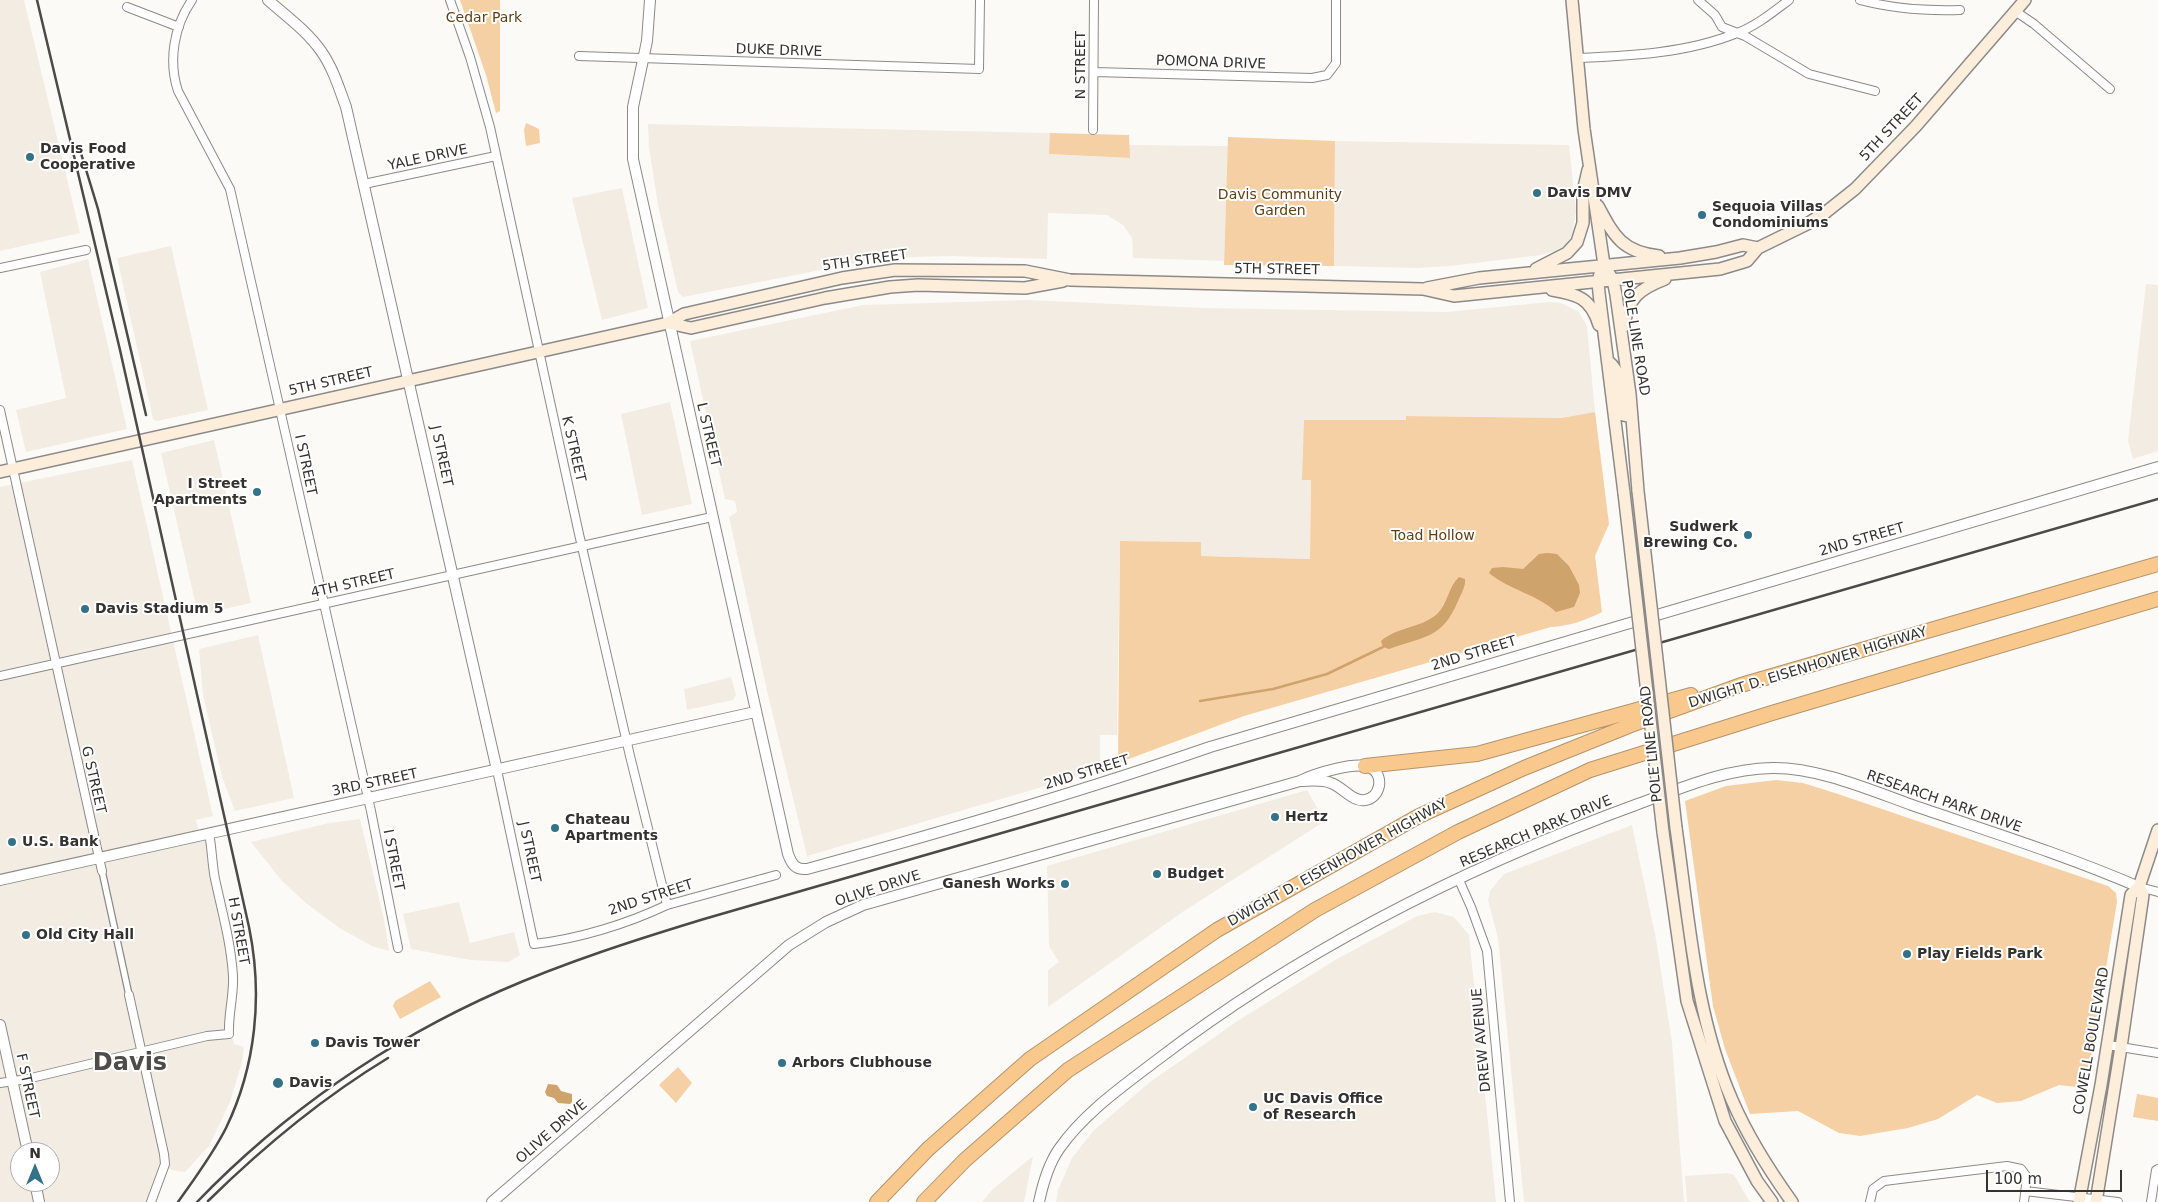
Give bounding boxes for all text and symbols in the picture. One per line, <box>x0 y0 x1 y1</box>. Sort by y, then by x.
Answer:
park label: Cedar Park <box>446 10 522 26</box>
street label: N STREET <box>1073 31 1089 99</box>
street label: DUKE DRIVE <box>735 41 823 61</box>
street label: POMONA DRIVE <box>1156 53 1266 73</box>
street label: 5TH STREET <box>1857 91 1927 165</box>
place label: Davis Food Cooperative <box>40 141 135 174</box>
street label: YALE DRIVE <box>387 141 469 175</box>
marker: Davis Food Cooperative <box>24 151 36 163</box>
place label: Davis DMV <box>1547 185 1632 201</box>
park label: Davis Community Garden <box>1218 187 1342 220</box>
marker: Davis DMV <box>1531 187 1543 199</box>
place label: Sequoia Villas Condominiums <box>1712 199 1829 232</box>
marker: Sequoia Villas Condominiums <box>1696 209 1708 221</box>
street label: 5TH STREET <box>821 247 909 275</box>
street label: 5TH STREET <box>1234 261 1320 279</box>
street label: POLE LINE ROAD <box>1618 279 1652 397</box>
street label: 5TH STREET <box>287 364 375 400</box>
street label: L STREET <box>692 401 724 469</box>
street label: K STREET <box>557 414 589 484</box>
street label: J STREET <box>426 424 456 488</box>
street label: I STREET <box>290 433 320 497</box>
place label: I Street Apartments <box>154 476 247 508</box>
marker: I Street Apartments <box>251 486 263 498</box>
place label: Sudwerk Brewing Co. <box>1643 519 1738 552</box>
street label: 2ND STREET <box>1817 520 1907 560</box>
park label: Toad Hollow <box>1391 528 1475 544</box>
marker: Sudwerk Brewing Co. <box>1742 529 1754 541</box>
street label: 4TH STREET <box>309 566 397 602</box>
place label: Davis Stadium 5 <box>95 601 223 617</box>
marker: Davis Stadium 5 <box>79 603 91 615</box>
street label: DWIGHT D. EISENHOWER HIGHWAY <box>1687 624 1929 712</box>
street label: 2ND STREET <box>1429 633 1519 675</box>
street label: POLE LINE ROAD <box>1638 685 1666 803</box>
street label: G STREET <box>77 745 109 815</box>
street label: 2ND STREET <box>1042 752 1132 794</box>
street label: 3RD STREET <box>331 766 419 800</box>
street label: RESEARCH PARK DRIVE <box>1864 767 2024 837</box>
street label: RESEARCH PARK DRIVE <box>1458 792 1614 872</box>
street label: DWIGHT D. EISENHOWER HIGHWAY <box>1225 795 1451 931</box>
place label: Hertz <box>1285 809 1328 825</box>
marker: Hertz <box>1269 811 1281 823</box>
place label: Chateau Apartments <box>565 812 658 844</box>
street label: J STREET <box>514 820 544 884</box>
marker: Chateau Apartments <box>549 822 561 834</box>
street label: I STREET <box>379 828 407 892</box>
place label: U.S. Bank <box>22 834 98 850</box>
marker: U.S. Bank <box>6 836 18 848</box>
place label: Budget <box>1167 866 1224 882</box>
street label: OLIVE DRIVE <box>833 867 923 911</box>
marker: Budget <box>1151 868 1163 880</box>
street label: 2ND STREET <box>607 876 695 920</box>
place label: Ganesh Works <box>942 876 1055 892</box>
marker: Ganesh Works <box>1059 878 1071 890</box>
street label: H STREET <box>224 896 252 966</box>
place label: Old City Hall <box>36 927 134 943</box>
marker: Old City Hall <box>20 929 32 941</box>
place label: Play Fields Park <box>1917 946 2043 962</box>
marker: Play Fields Park <box>1901 948 1913 960</box>
street label: COWELL BOULEVARD <box>2071 966 2113 1116</box>
street label: DREW AVENUE <box>1469 987 1495 1093</box>
place label: Davis Tower <box>325 1035 420 1051</box>
marker: Davis Tower <box>309 1037 321 1049</box>
district label: Davis <box>93 1050 167 1078</box>
street label: F STREET <box>12 1052 42 1120</box>
place label: Arbors Clubhouse <box>792 1055 932 1071</box>
marker: Arbors Clubhouse <box>776 1057 788 1069</box>
place label: Davis <box>289 1075 332 1091</box>
marker: Davis <box>271 1076 285 1090</box>
place label: UC Davis Office of Research <box>1263 1091 1383 1124</box>
street label: OLIVE DRIVE <box>513 1097 591 1167</box>
marker: UC Davis Office of Research <box>1247 1101 1259 1113</box>
north arrow <box>10 1142 60 1192</box>
text: N <box>29 1145 41 1161</box>
scale bar <box>1988 1160 2124 1192</box>
text: 100 m <box>1994 1170 2042 1188</box>

